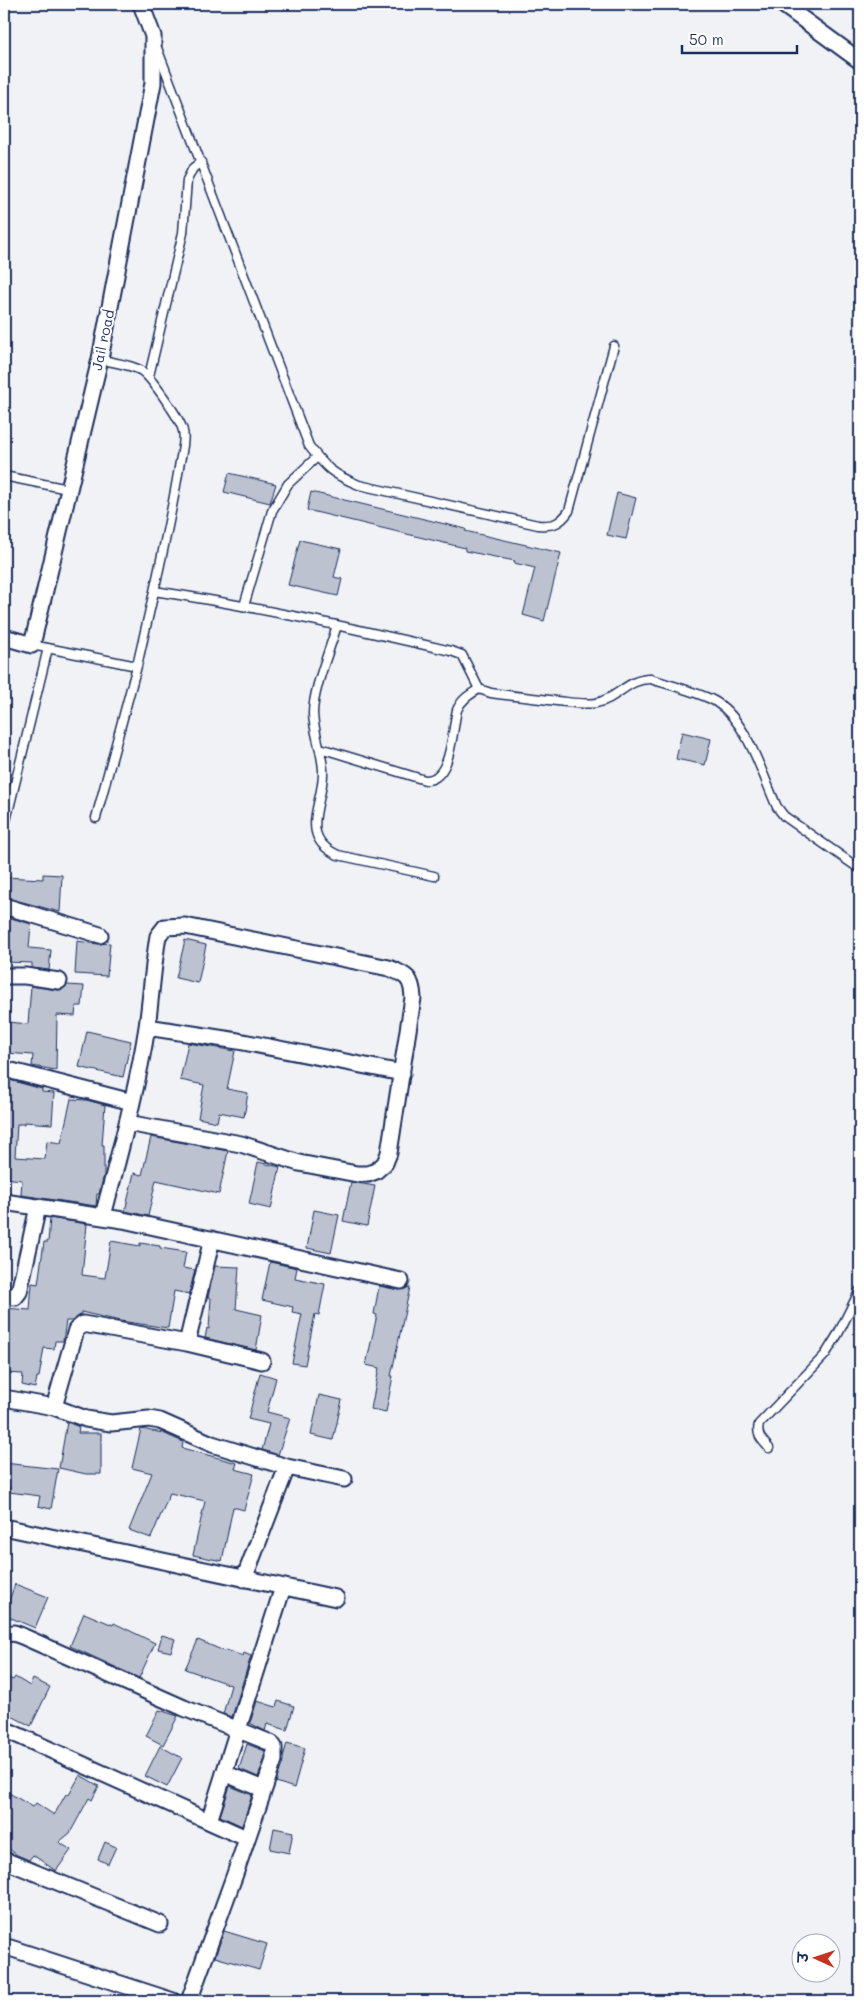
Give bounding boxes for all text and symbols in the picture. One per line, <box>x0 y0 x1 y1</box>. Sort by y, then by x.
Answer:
scale bar <box>682 22 796 54</box>
text: 50 m <box>689 29 724 49</box>
street label: Jail road <box>87 308 118 372</box>
north arrow <box>792 1932 842 1982</box>
text: उ <box>793 1950 812 1964</box>

